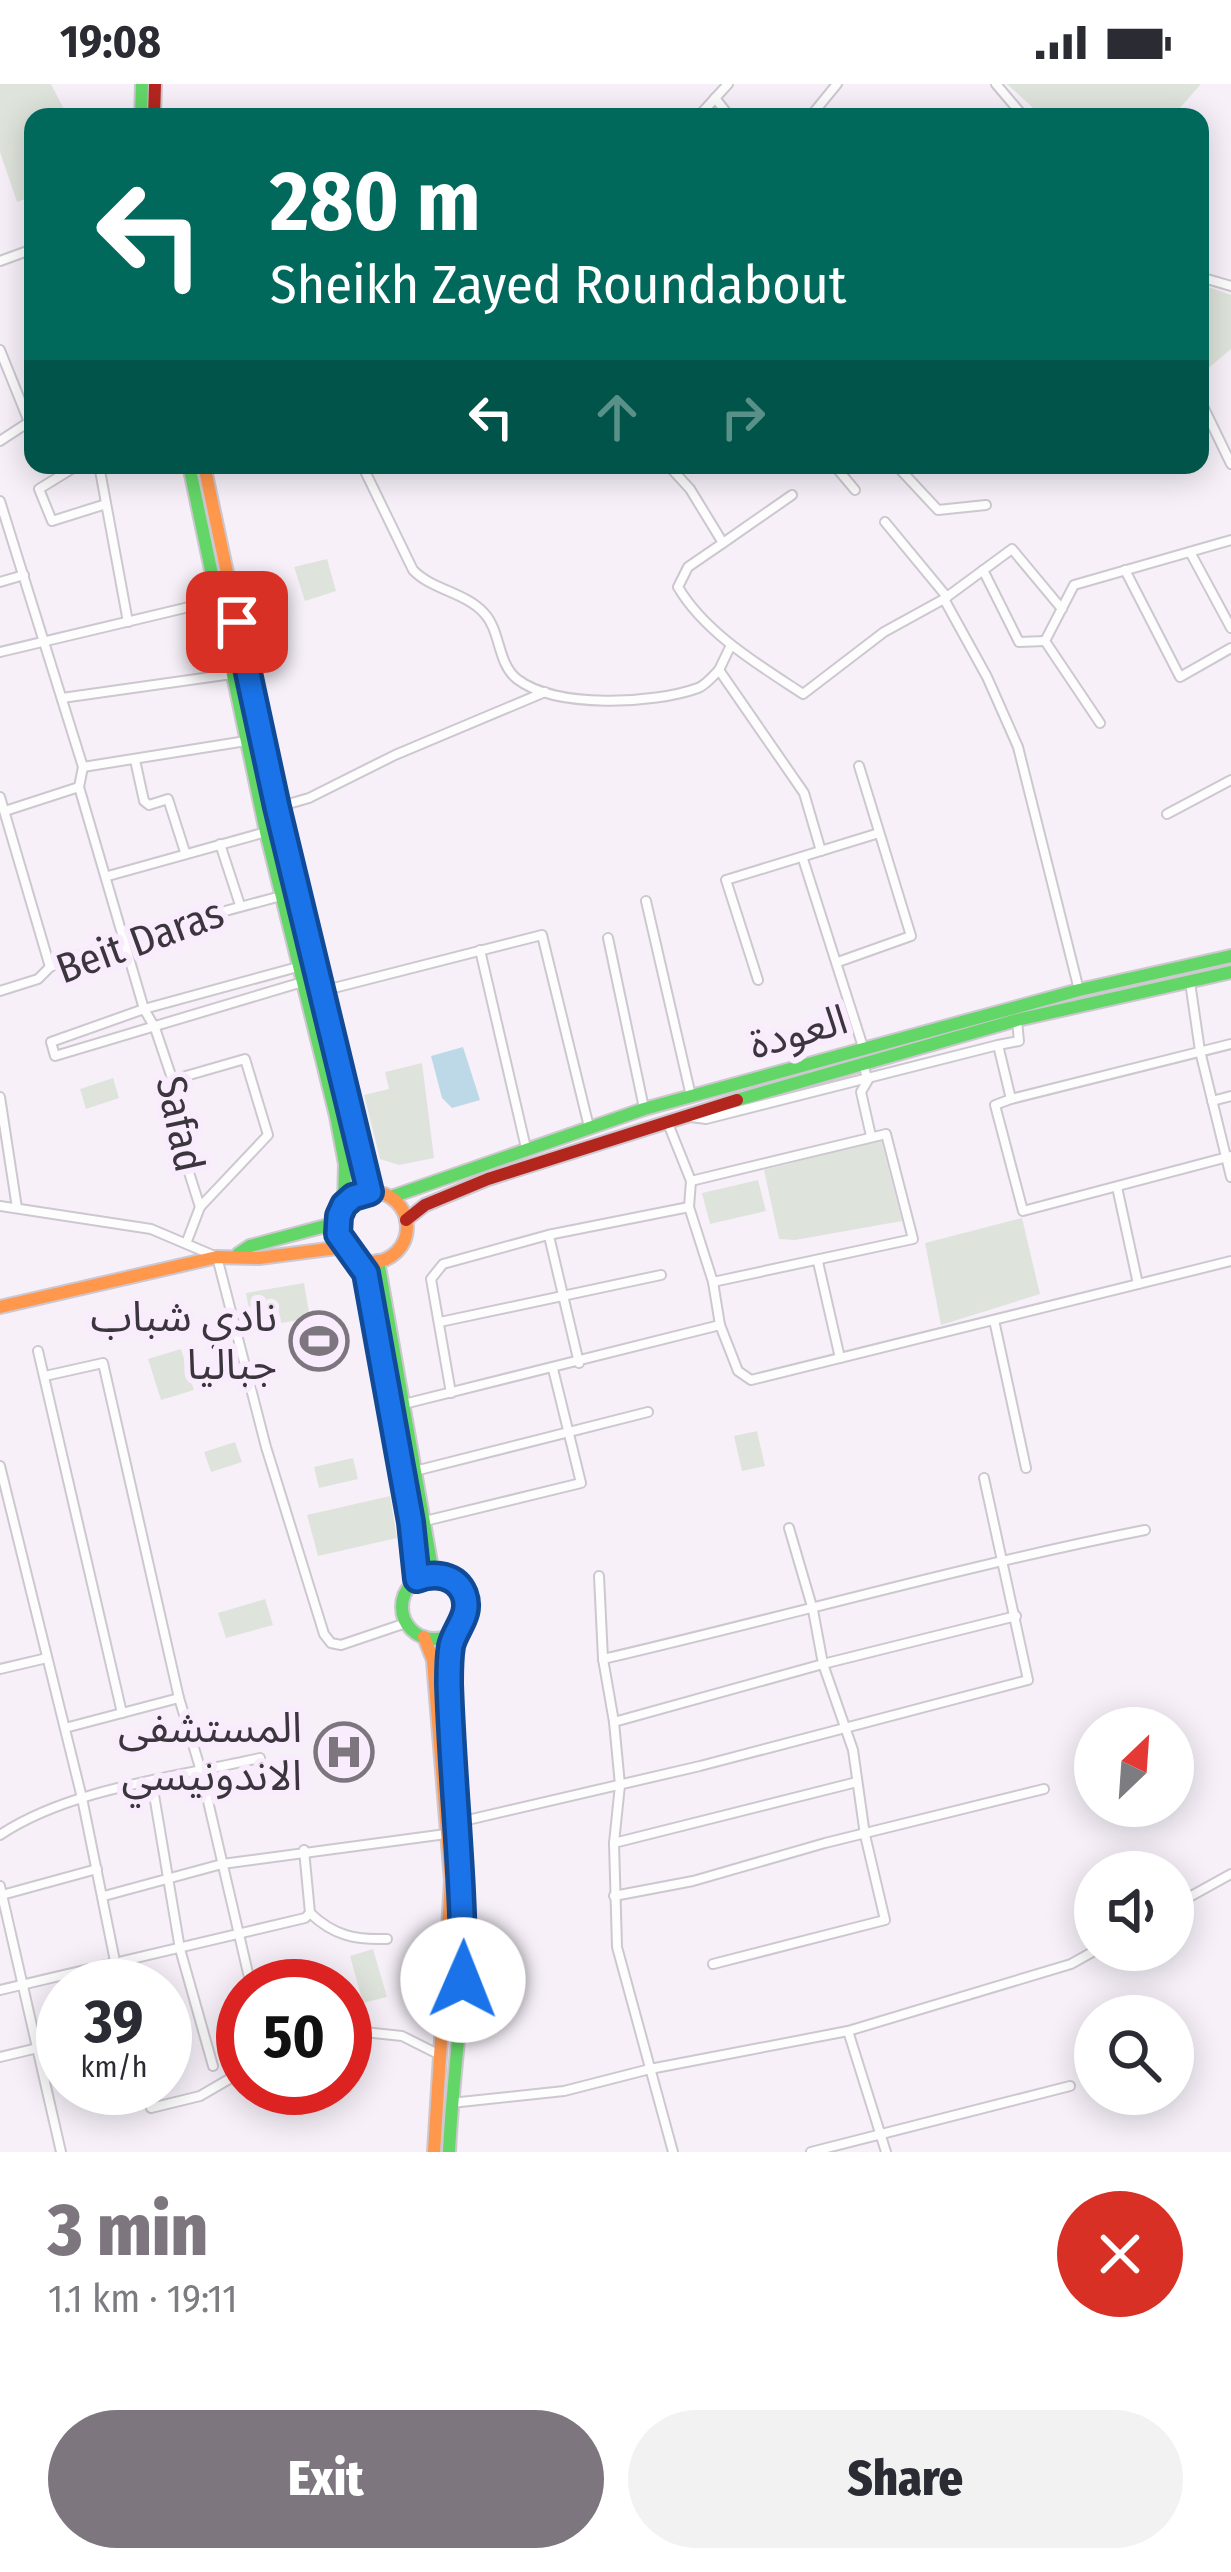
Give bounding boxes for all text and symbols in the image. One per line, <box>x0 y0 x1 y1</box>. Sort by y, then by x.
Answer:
text: 19:08 <box>60 15 161 69</box>
text: 280 m <box>270 151 481 252</box>
icon: left <box>72 156 228 312</box>
text: Sheikh Zayed Roundabout <box>270 253 847 317</box>
icon: left <box>458 384 524 450</box>
icon: ahead <box>584 384 650 450</box>
icon: right <box>710 384 776 450</box>
pin <box>186 571 288 673</box>
icon: arrive <box>204 589 270 655</box>
street label: Beit Daras <box>50 888 230 994</box>
street label: العودة <box>743 994 853 1070</box>
street label: Safad <box>146 1072 214 1176</box>
place label: نادي شباب جباليا <box>90 1292 277 1390</box>
sports icon: نادي شباب جباليا <box>288 1310 350 1372</box>
place label: المستشفى الاندونيسي <box>118 1703 302 1808</box>
north arrow <box>1074 1707 1194 1827</box>
map controls <box>1074 1707 1194 2115</box>
hospital icon: المستشفى الاندونيسي <box>313 1721 375 1783</box>
button: sound <box>1074 1851 1194 1971</box>
position arrow <box>400 1917 526 2043</box>
speed limit sign: 50 <box>216 1959 372 2115</box>
text: 39 <box>85 1986 143 2058</box>
button: search <box>1074 1995 1194 2115</box>
text: km/h <box>81 2049 147 2085</box>
text: 3 min <box>48 2188 208 2274</box>
button: close <box>1057 2191 1183 2317</box>
text: 1.1 km · 19:11 <box>48 2276 237 2322</box>
button: Exit <box>48 2410 604 2548</box>
button: Share <box>628 2410 1183 2548</box>

